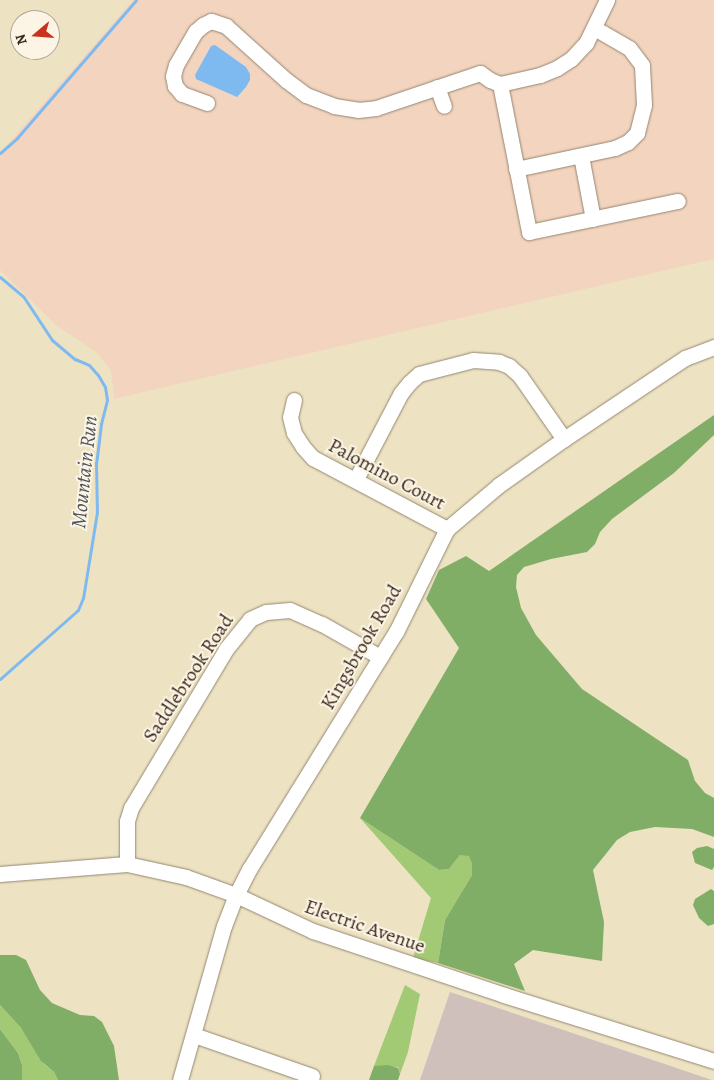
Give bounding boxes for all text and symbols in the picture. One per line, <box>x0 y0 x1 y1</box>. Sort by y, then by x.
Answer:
north arrow <box>10 10 60 60</box>
text: N <box>11 32 32 47</box>
water label: Mountain Run <box>66 414 102 530</box>
street label: Palomino Court <box>324 433 450 515</box>
street label: Kingsbrook Road <box>316 580 406 714</box>
street label: Saddlebrook Road <box>138 609 238 747</box>
street label: Electric Avenue <box>302 894 428 958</box>

